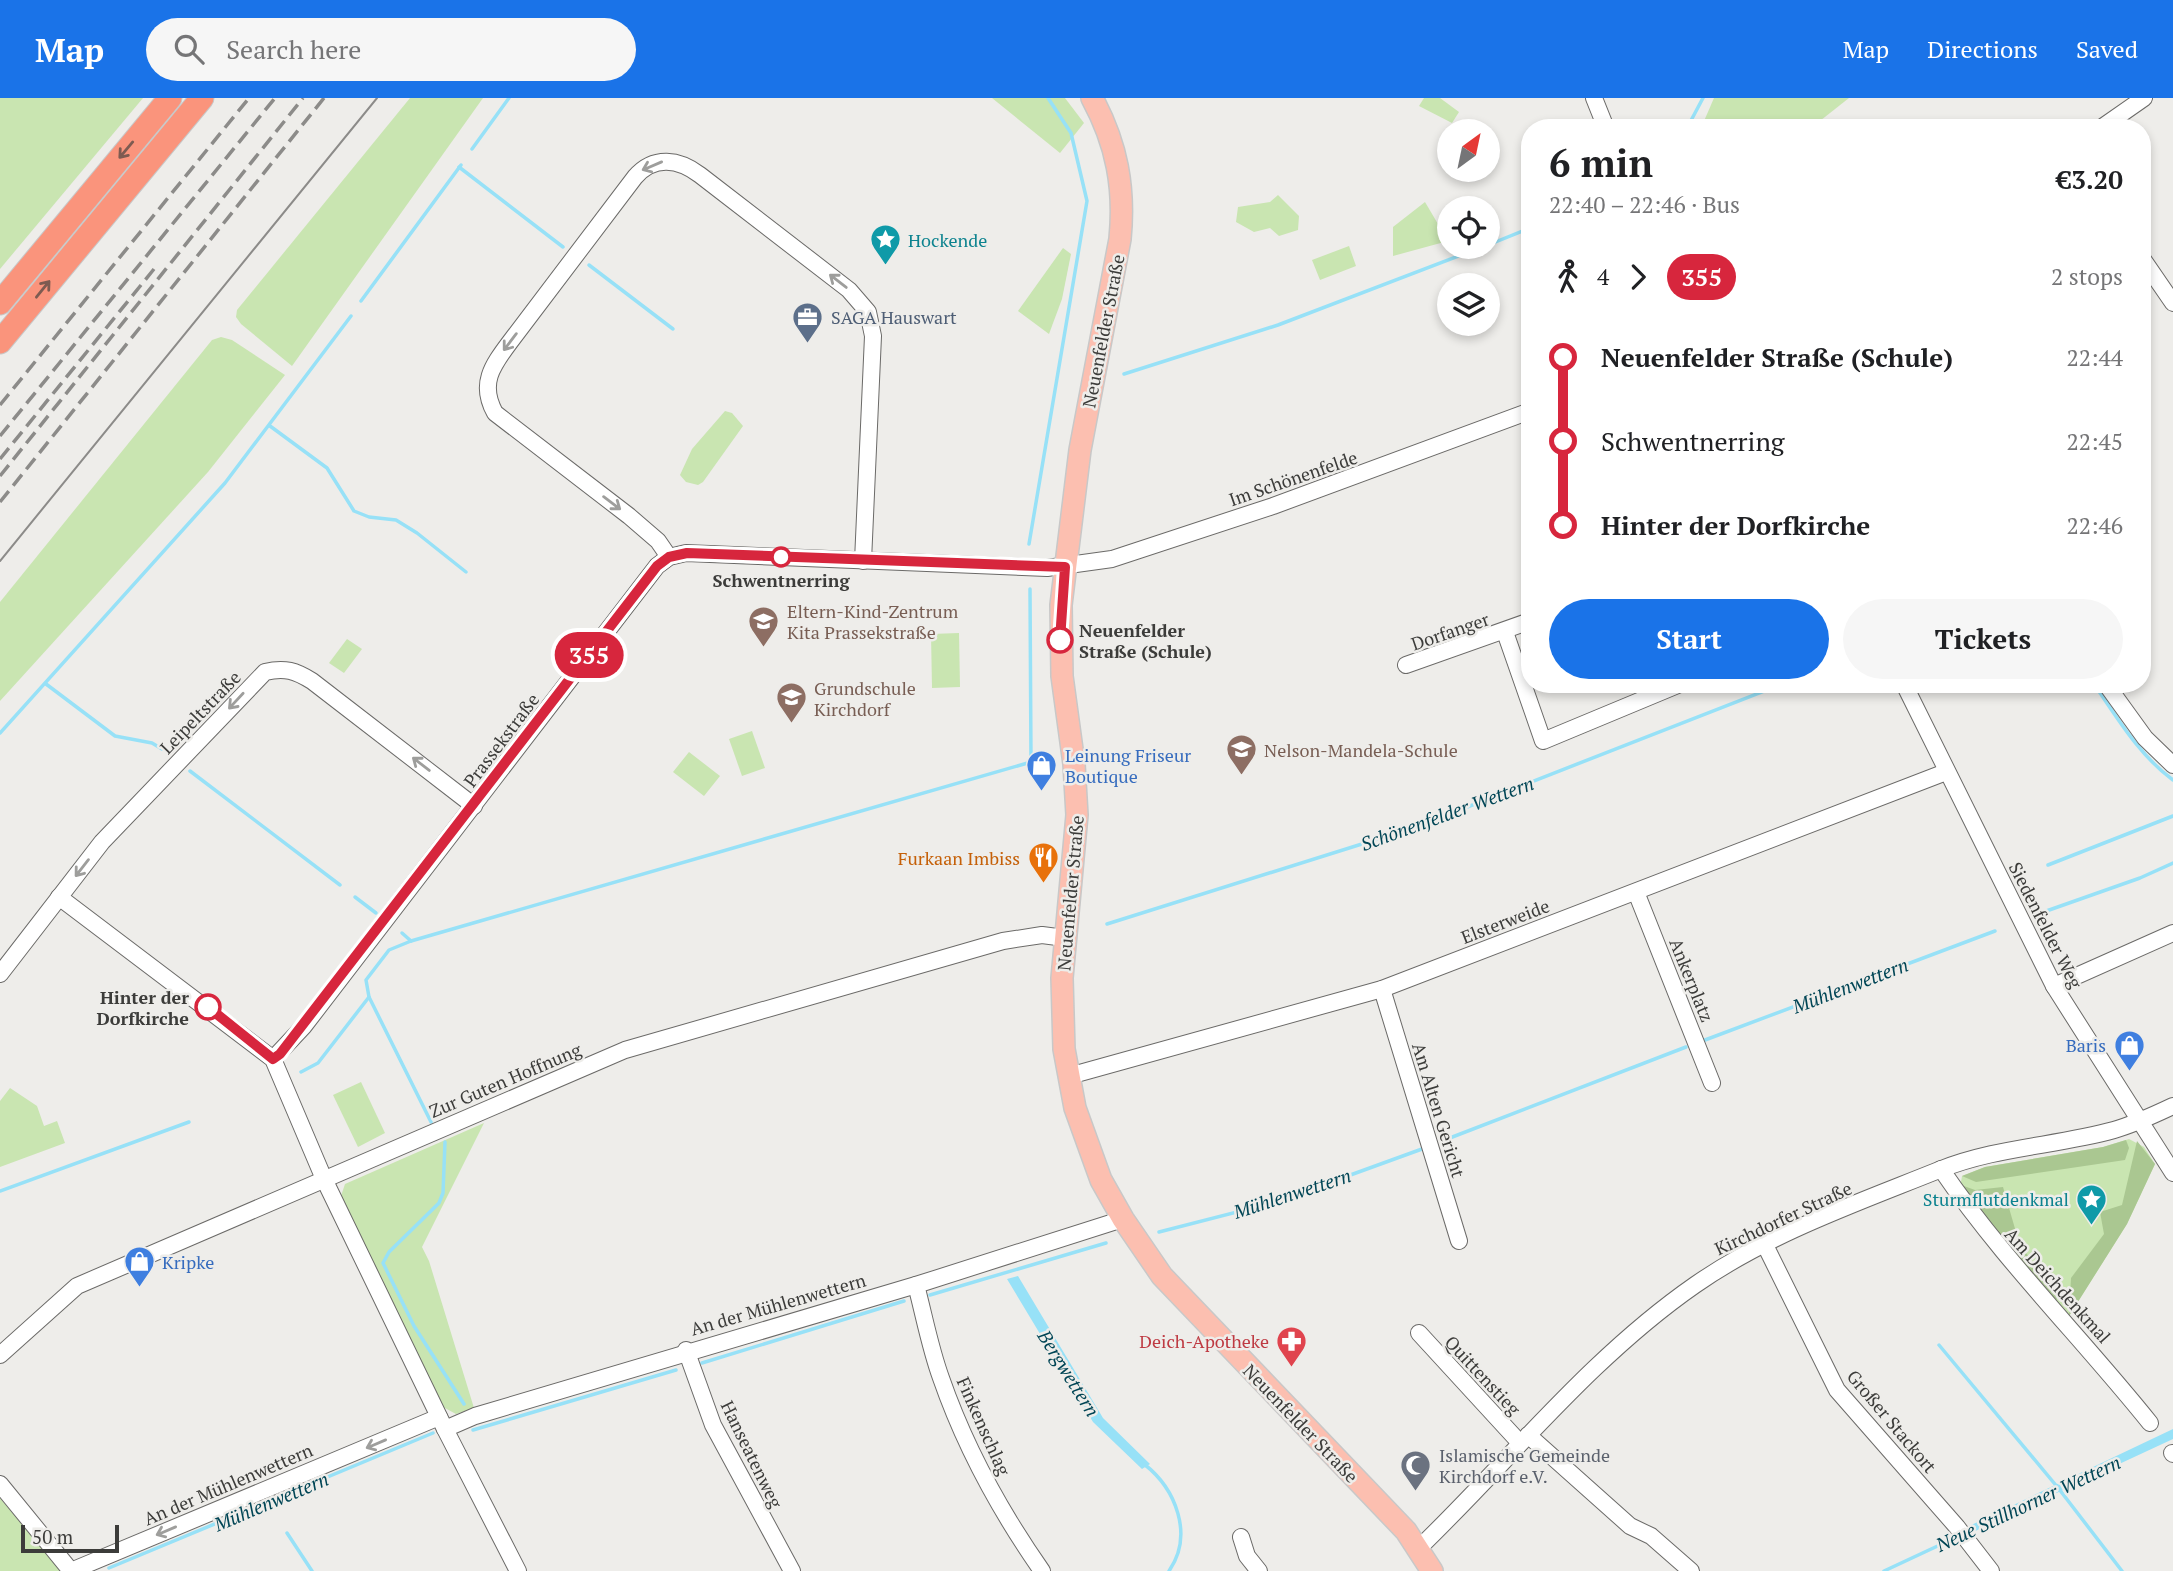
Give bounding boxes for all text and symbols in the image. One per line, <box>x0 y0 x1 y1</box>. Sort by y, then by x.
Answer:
search box <box>146 18 636 81</box>
text: Map <box>35 28 104 71</box>
icon: search <box>170 30 208 68</box>
text: Search here <box>226 32 361 66</box>
text: Map <box>1843 33 1889 65</box>
text: Directions <box>1927 33 2038 65</box>
text: Saved <box>2076 33 2138 65</box>
north arrow <box>1437 119 1500 182</box>
map controls <box>1437 119 1500 336</box>
text: 6 min <box>1549 138 1653 188</box>
one-way arrow <box>118 141 134 159</box>
one-way arrow <box>642 160 663 173</box>
text: €3.20 <box>2057 162 2123 196</box>
text: 22:40 – 22:46 · Bus <box>1549 189 1740 220</box>
button: locate <box>1437 196 1500 259</box>
place icon: Hockende <box>868 223 902 267</box>
place label: Hockende <box>908 228 987 252</box>
street label: Neuenfelder Straße <box>1076 252 1130 410</box>
icon: walk <box>1549 258 1587 296</box>
icon: forward <box>1619 258 1657 296</box>
text: 4 <box>1597 261 1609 292</box>
text: 355 <box>1681 261 1722 293</box>
text: 2 stops <box>2051 261 2123 292</box>
button: layers <box>1437 273 1500 336</box>
one-way arrow <box>829 274 848 289</box>
one-way arrow <box>36 280 51 298</box>
office icon: SAGA Hauswart <box>791 300 825 344</box>
place label: SAGA Hauswart <box>831 305 957 329</box>
one-way arrow <box>503 332 517 351</box>
text: Neuenfelder Straße (Schule) <box>1601 340 1953 374</box>
text: 22:44 <box>2066 342 2123 373</box>
text: Schwentnerring <box>1601 424 1785 458</box>
text: 22:45 <box>2066 426 2123 457</box>
street label: Im Schönenfelde <box>1225 445 1361 511</box>
one-way arrow <box>602 495 620 510</box>
text: Hinter der Dorfkirche <box>1601 508 1870 542</box>
text: 22:46 <box>2066 510 2123 541</box>
marker: Schwentnerring <box>771 547 791 567</box>
place label: Schwentnerring <box>712 568 850 592</box>
place label: Eltern-Kind-Zentrum Kita Prassekstraße <box>787 599 959 644</box>
button: Start <box>1549 599 1829 679</box>
button: Tickets <box>1843 599 2123 679</box>
school or university icon: Eltern-Kind-Zentrum Kita Prassekstraße <box>747 604 781 648</box>
street label: Dorfanger <box>1408 606 1492 656</box>
place label: Neuenfelder Straße (Schule) <box>1079 618 1212 663</box>
marker: Neuenfelder Straße (Schule) <box>1047 627 1073 653</box>
line badge: 355 <box>549 632 629 678</box>
text: 355 <box>569 639 609 671</box>
street label: Leipeltstraße <box>154 665 246 759</box>
place label: Grundschule Kirchdorf <box>814 676 916 721</box>
school or university icon: Grundschule Kirchdorf <box>774 681 808 725</box>
street label: Prassekstraße <box>458 688 544 792</box>
one-way arrow <box>228 692 245 709</box>
school or university icon: Nelson-Mandela-Schule <box>1224 733 1258 777</box>
place label: Nelson-Mandela-Schule <box>1264 738 1458 762</box>
place label: Leinung Friseur Boutique <box>1065 743 1191 788</box>
shop icon: Leinung Friseur Boutique <box>1025 748 1059 792</box>
one-way arrow <box>412 756 430 771</box>
water label: Schönenfelder Wettern <box>1357 770 1537 856</box>
street label: Neuenfelder Straße <box>1051 814 1089 972</box>
restaurant icon: Furkaan Imbiss <box>1026 841 1060 885</box>
place label: Furkaan Imbiss <box>898 846 1020 870</box>
one-way arrow <box>74 858 90 876</box>
street label: Siedenfelder Weg <box>2004 858 2088 993</box>
street label: Elsterweide <box>1457 893 1553 949</box>
street label: Ankerplatz <box>1664 935 1720 1025</box>
water label: Mühlenwettern <box>1788 951 1911 1019</box>
place label: Hinter der Dorfkirche <box>96 985 189 1030</box>
marker: Hinter der Dorfkirche <box>195 994 221 1020</box>
shop icon: Baris <box>2112 1028 2146 1072</box>
place label: Baris <box>2066 1033 2106 1057</box>
street label: Zur Guten Hoffnung <box>425 1037 585 1123</box>
street label: Am Alten Gericht <box>1407 1040 1471 1181</box>
water label: Mühlenwettern <box>1229 1162 1354 1224</box>
street label: Kirchdorfer Straße <box>1710 1176 1856 1260</box>
place icon: Sturmflutdenkmal <box>2075 1182 2109 1226</box>
place label: Sturmflutdenkmal <box>1923 1187 2069 1211</box>
street label: Am Deichdenkmal <box>2000 1222 2116 1348</box>
shop icon: Kripke <box>122 1245 156 1289</box>
place label: Kripke <box>162 1250 214 1274</box>
street label: An der Mühlenwettern <box>688 1267 869 1341</box>
water label: Bergwettern <box>1032 1324 1105 1421</box>
pharmacy icon: Deich-Apotheke <box>1275 1324 1309 1368</box>
place label: Deich-Apotheke <box>1139 1329 1269 1353</box>
street label: Quittenstieg <box>1440 1330 1526 1420</box>
street label: Neuenfelder Straße <box>1238 1359 1364 1487</box>
street label: Großer Stackort <box>1842 1364 1942 1478</box>
street label: Finkenschlag <box>952 1373 1017 1480</box>
street label: Hanseatenweg <box>716 1396 789 1512</box>
one-way arrow <box>366 1438 388 1451</box>
street label: An der Mühlenwettern <box>140 1439 316 1529</box>
place label: Islamische Gemeinde Kirchdorf e.V. <box>1439 1443 1610 1488</box>
mosque icon: Islamische Gemeinde Kirchdorf e.V. <box>1399 1448 1433 1492</box>
water label: Neue Stillhorner Wettern <box>1931 1449 2124 1557</box>
water label: Mühlenwettern <box>210 1467 332 1535</box>
scale bar <box>21 1522 119 1554</box>
text: 50 m <box>32 1524 73 1549</box>
one-way arrow <box>156 1525 178 1538</box>

